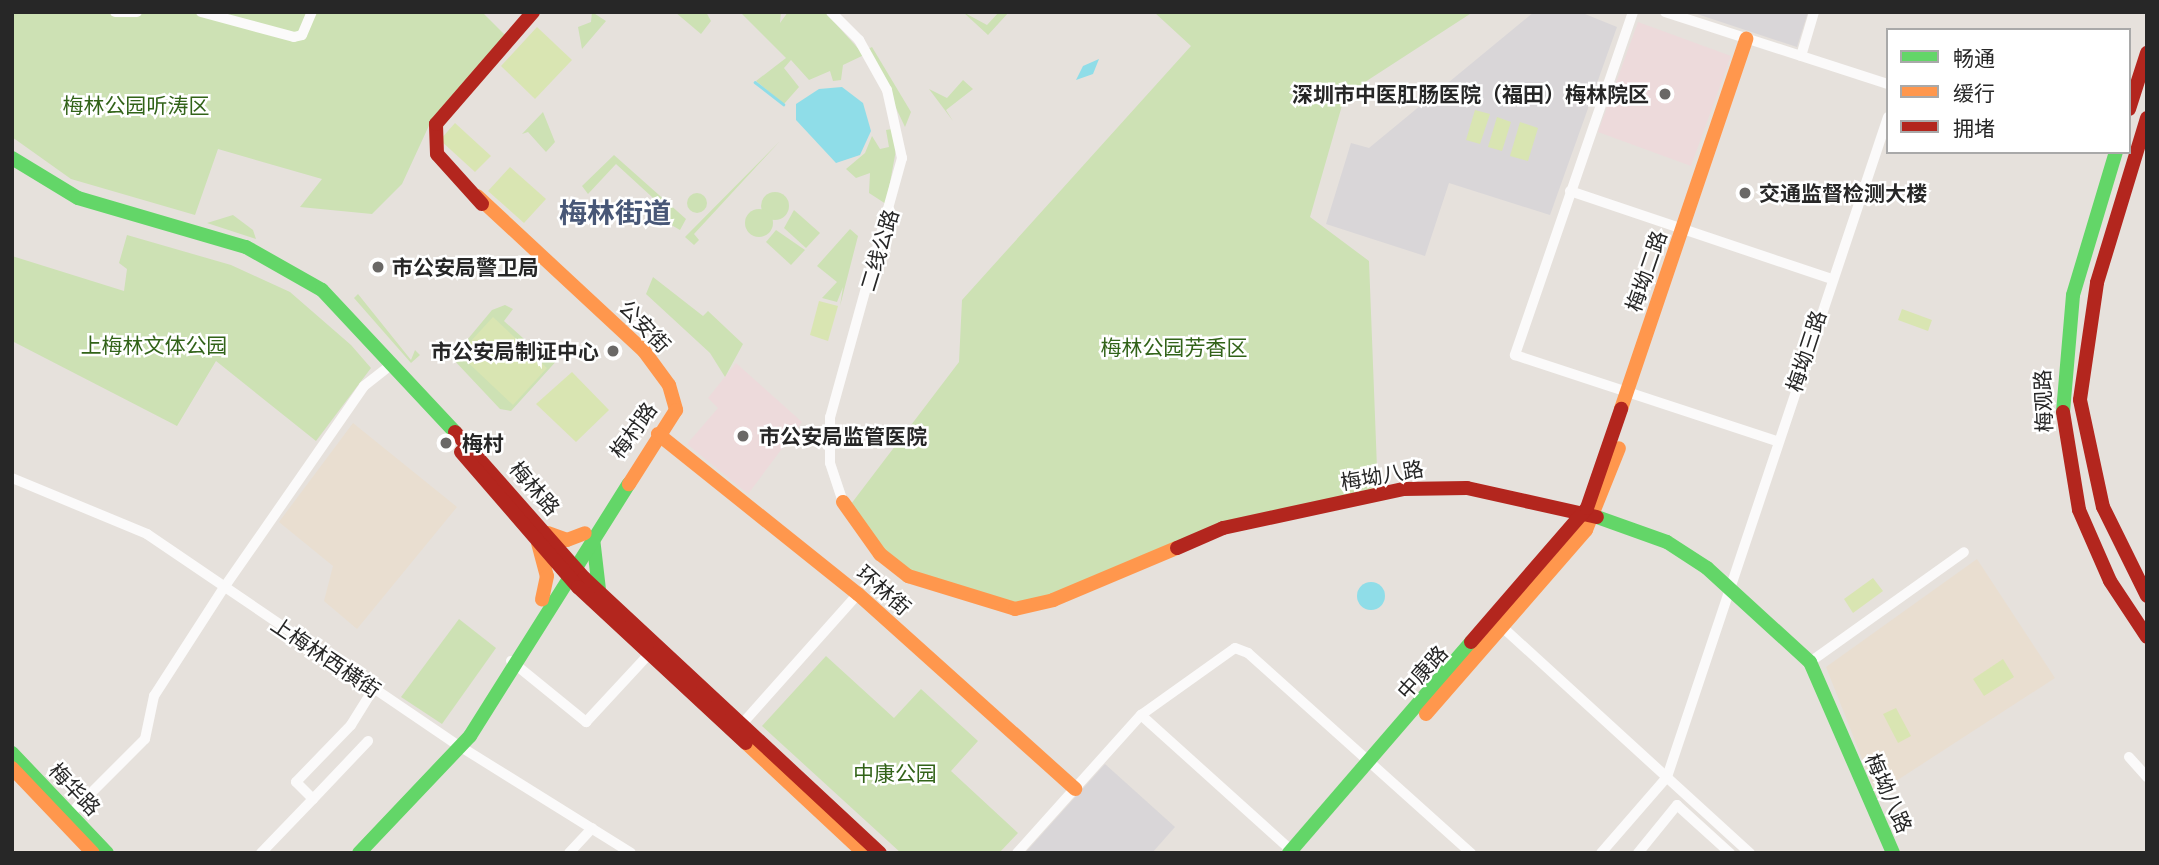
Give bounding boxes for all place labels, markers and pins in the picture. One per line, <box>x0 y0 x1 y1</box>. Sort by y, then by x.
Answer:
place label: 深圳市中医肛肠医院（福田）梅林院区 <box>1292 81 1649 107</box>
marker: 深圳市中医肛肠医院（福田）梅林院区 <box>1655 84 1675 104</box>
place label: 交通监督检测大楼 <box>1759 180 1927 206</box>
marker: 交通监督检测大楼 <box>1737 185 1753 201</box>
place label: 市公安局警卫局 <box>392 254 539 280</box>
marker: 市公安局警卫局 <box>370 259 386 275</box>
place label: 市公安局制证中心 <box>431 338 599 364</box>
marker: 市公安局制证中心 <box>605 343 621 359</box>
place label: 市公安局监管医院 <box>759 423 927 449</box>
marker: 市公安局监管医院 <box>733 426 753 446</box>
place label: 梅村 <box>462 430 504 456</box>
marker: 梅村 <box>436 433 456 453</box>

